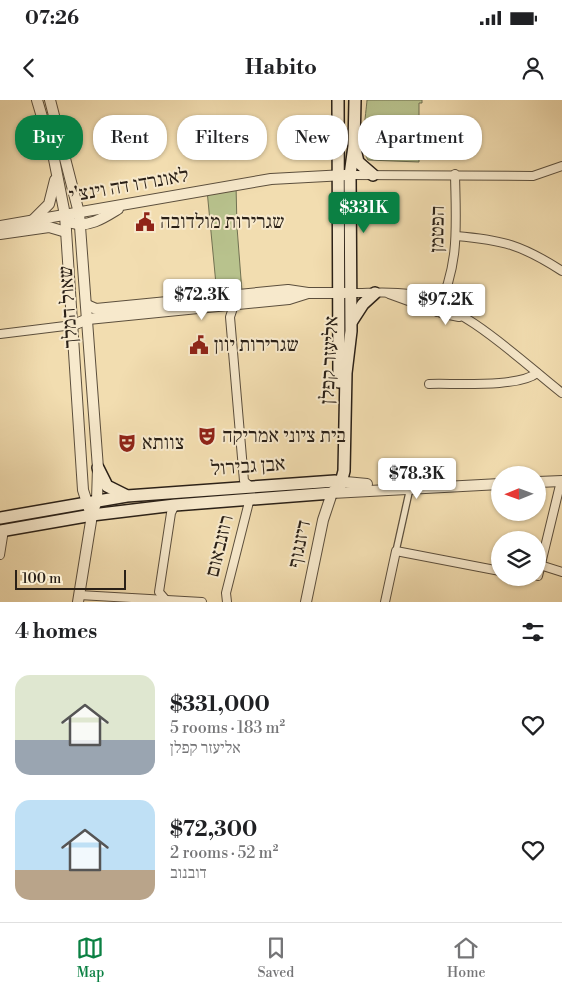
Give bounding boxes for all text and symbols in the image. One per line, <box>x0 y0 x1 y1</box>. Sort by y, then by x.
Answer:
text: 07:26 <box>25 6 79 30</box>
icon: back <box>15 54 43 82</box>
text: Habito <box>245 54 317 81</box>
icon: person <box>519 54 547 82</box>
chip: Buy <box>15 115 83 160</box>
chip: Rent <box>93 115 167 160</box>
chip: Filters <box>177 115 267 160</box>
chip: New <box>277 115 348 160</box>
chip: Apartment <box>358 115 482 160</box>
street label: לאונרדו דה וינצ'י <box>67 163 191 209</box>
pin: $331K <box>329 192 399 234</box>
text: $331K <box>339 198 389 218</box>
street label: הפטמן <box>425 205 451 253</box>
place label: שגרירות מולדובה <box>160 210 285 235</box>
public building icon: שגרירות מולדובה <box>134 211 156 233</box>
street label: שאול המלך <box>54 265 84 349</box>
pin: $72.3K <box>161 278 243 321</box>
pin: $97.2K <box>405 284 487 326</box>
text: $72.3K <box>174 285 230 305</box>
text: $97.2K <box>418 290 474 310</box>
street label: אליעזר קפלן <box>315 315 345 405</box>
place label: שגרירות יוון <box>214 333 299 358</box>
public building icon: שגרירות יוון <box>188 334 210 356</box>
place label: בית ציוני אמריקה <box>222 424 346 449</box>
theatre icon: בית ציוני אמריקה <box>196 425 218 447</box>
place label: צוותא <box>142 431 184 456</box>
theatre icon: צוותא <box>116 432 138 454</box>
street label: אבן גבירול <box>210 452 286 482</box>
pin: $78.3K <box>376 458 458 500</box>
text: $78.3K <box>389 464 445 484</box>
north arrow <box>491 466 546 521</box>
map controls <box>491 466 546 586</box>
street label: רוזנבאום <box>200 512 240 580</box>
street label: דיזנגוף <box>283 518 317 570</box>
button: layers <box>491 531 546 586</box>
scale bar <box>15 567 126 590</box>
text: 100 m <box>22 570 61 588</box>
icon: filters <box>519 618 547 646</box>
text: 4 homes <box>15 619 97 645</box>
text: $331,000 <box>170 692 270 718</box>
icon: home <box>55 695 115 755</box>
icon: heart <box>519 711 547 739</box>
text: 5 rooms · 183 m² <box>170 718 285 738</box>
text: אליעזר קפלן <box>170 738 241 758</box>
text: $72,300 <box>170 817 257 843</box>
icon: home <box>55 820 115 880</box>
icon: heart <box>519 836 547 864</box>
text: 2 rooms · 52 m² <box>170 843 278 863</box>
text: דובנוב <box>170 863 207 883</box>
tab: Map <box>76 934 104 982</box>
tab: Saved <box>257 934 294 982</box>
tab: Home <box>447 934 486 982</box>

